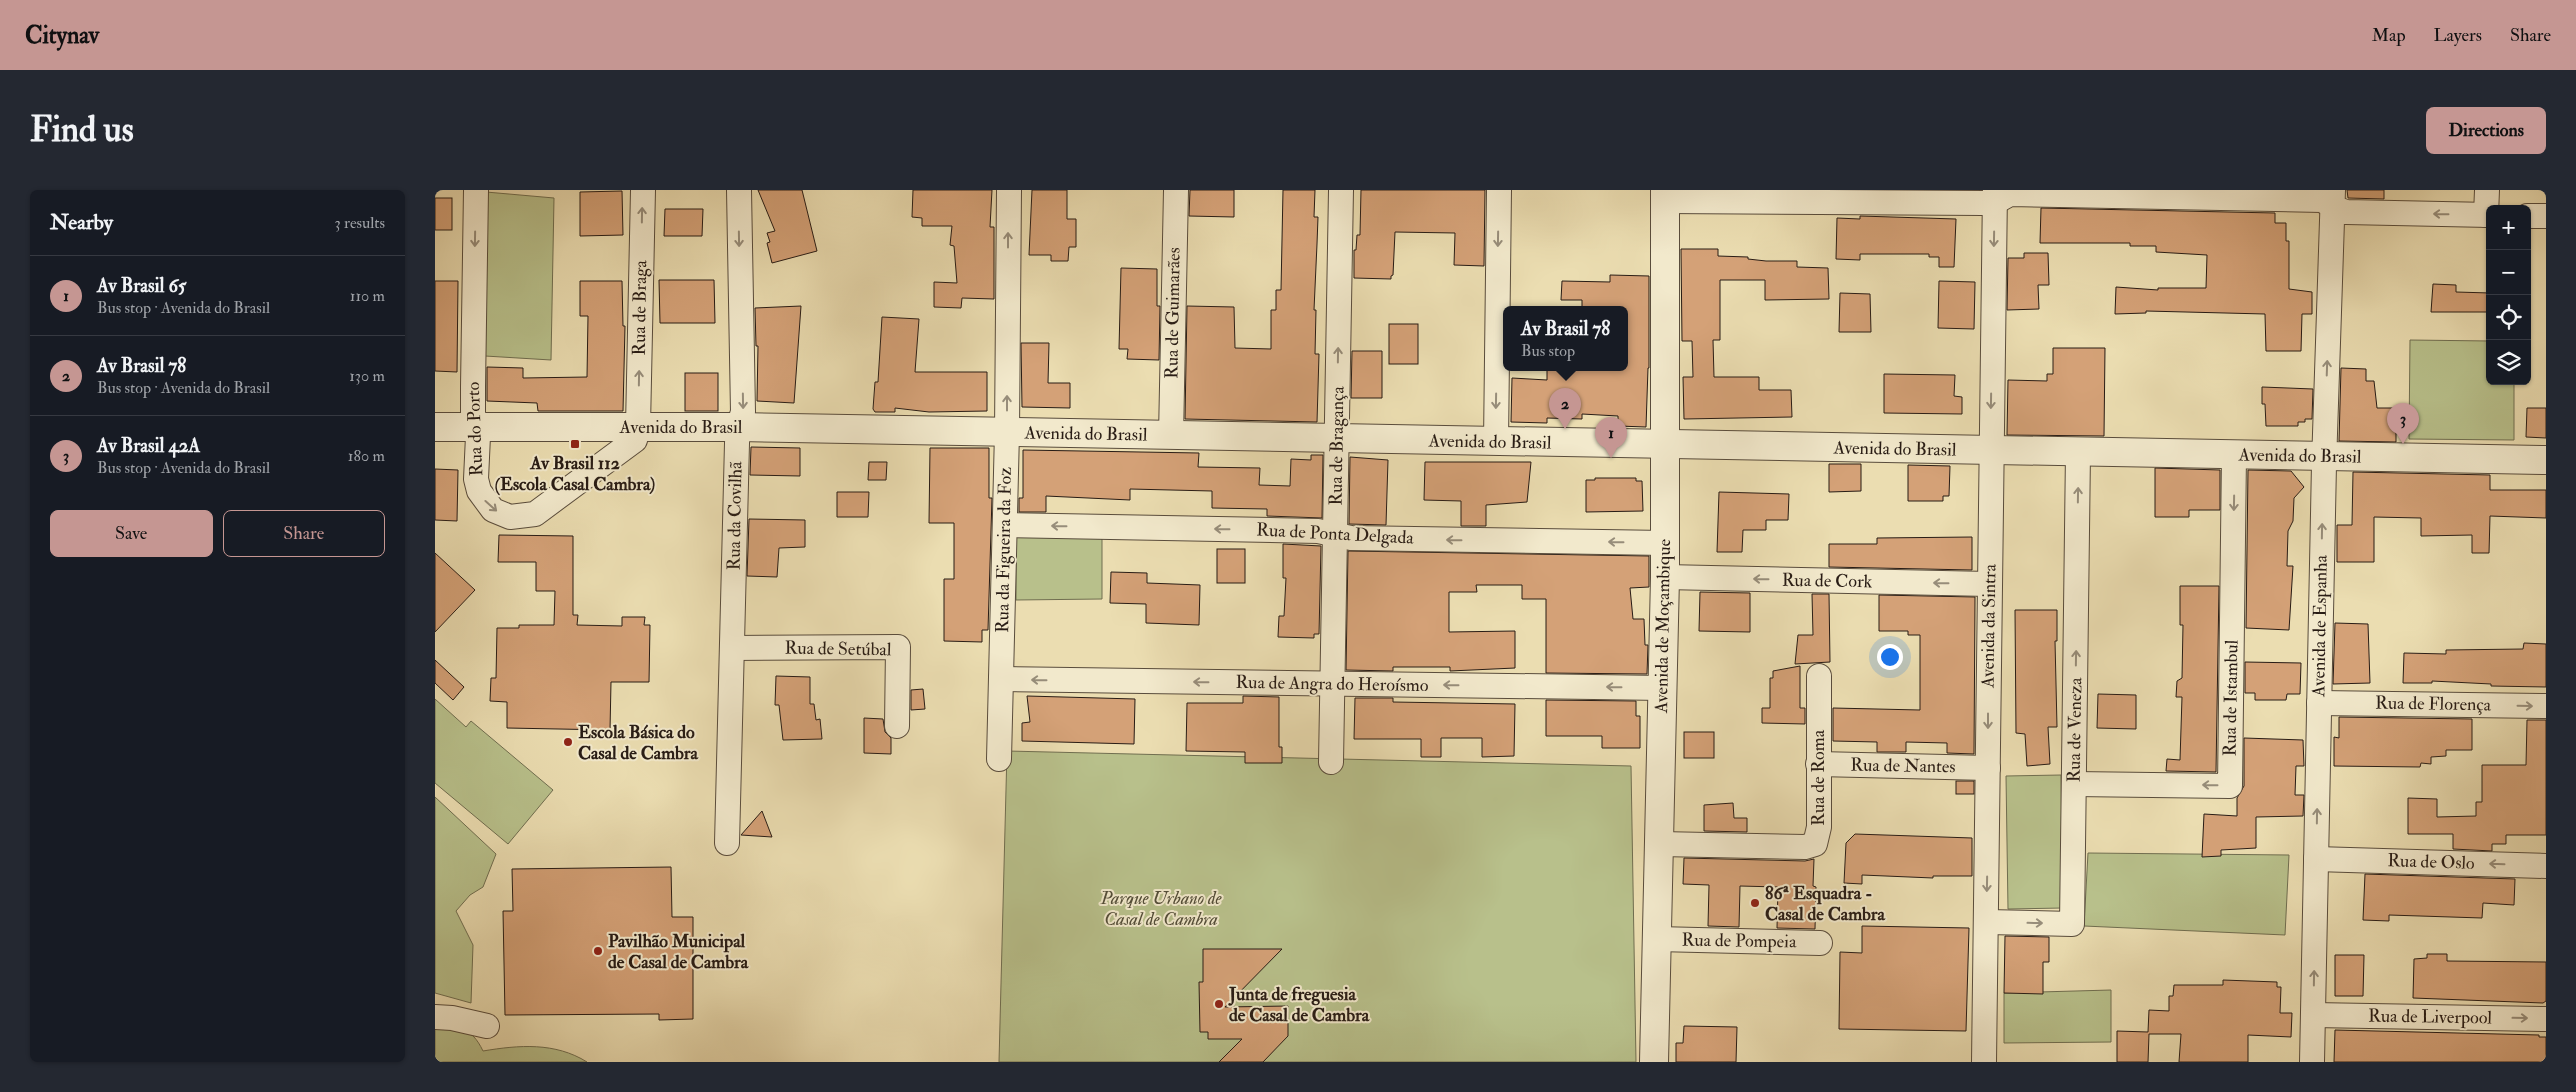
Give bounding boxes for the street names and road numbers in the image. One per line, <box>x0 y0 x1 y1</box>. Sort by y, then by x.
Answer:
street label: Rua de Guimarães <box>1160 247 1186 379</box>
street label: Rua de Braga <box>628 259 652 356</box>
street label: Rua do Porto <box>462 381 488 477</box>
street label: Rua de Bragança <box>1324 386 1350 506</box>
street label: Avenida do Brasil <box>619 416 743 439</box>
street label: Avenida do Brasil <box>1023 421 1148 447</box>
street label: Avenida do Brasil <box>1427 429 1552 455</box>
street label: Avenida do Brasil <box>1832 436 1957 462</box>
street label: Avenida do Brasil <box>2237 443 2362 469</box>
street label: Rua da Covilhã <box>723 461 747 571</box>
street label: Rua da Figueira da Foz <box>991 467 1017 633</box>
street label: Rua de Ponta Delgada <box>1256 518 1415 550</box>
street label: Avenida de Moçambique <box>1650 538 1676 714</box>
street label: Avenida de Espanha <box>2307 554 2333 698</box>
street label: Avenida da Sintra <box>1976 563 2002 689</box>
street label: Rua de Cork <box>1782 569 1873 593</box>
street label: Rua de Setúbal <box>784 637 892 661</box>
street label: Rua de Istambul <box>2218 639 2244 757</box>
street label: Rua de Angra do Heroísmo <box>1235 671 1429 697</box>
street label: Rua de Veneza <box>2063 677 2087 783</box>
street label: Rua de Florença <box>2375 691 2492 717</box>
street label: Rua de Roma <box>1807 729 1830 826</box>
street label: Rua de Nantes <box>1850 754 1956 778</box>
street label: Rua de Oslo <box>2387 849 2475 875</box>
street label: Rua de Pompeia <box>1681 929 1797 954</box>
street label: Rua de Liverpool <box>2368 1004 2493 1030</box>

